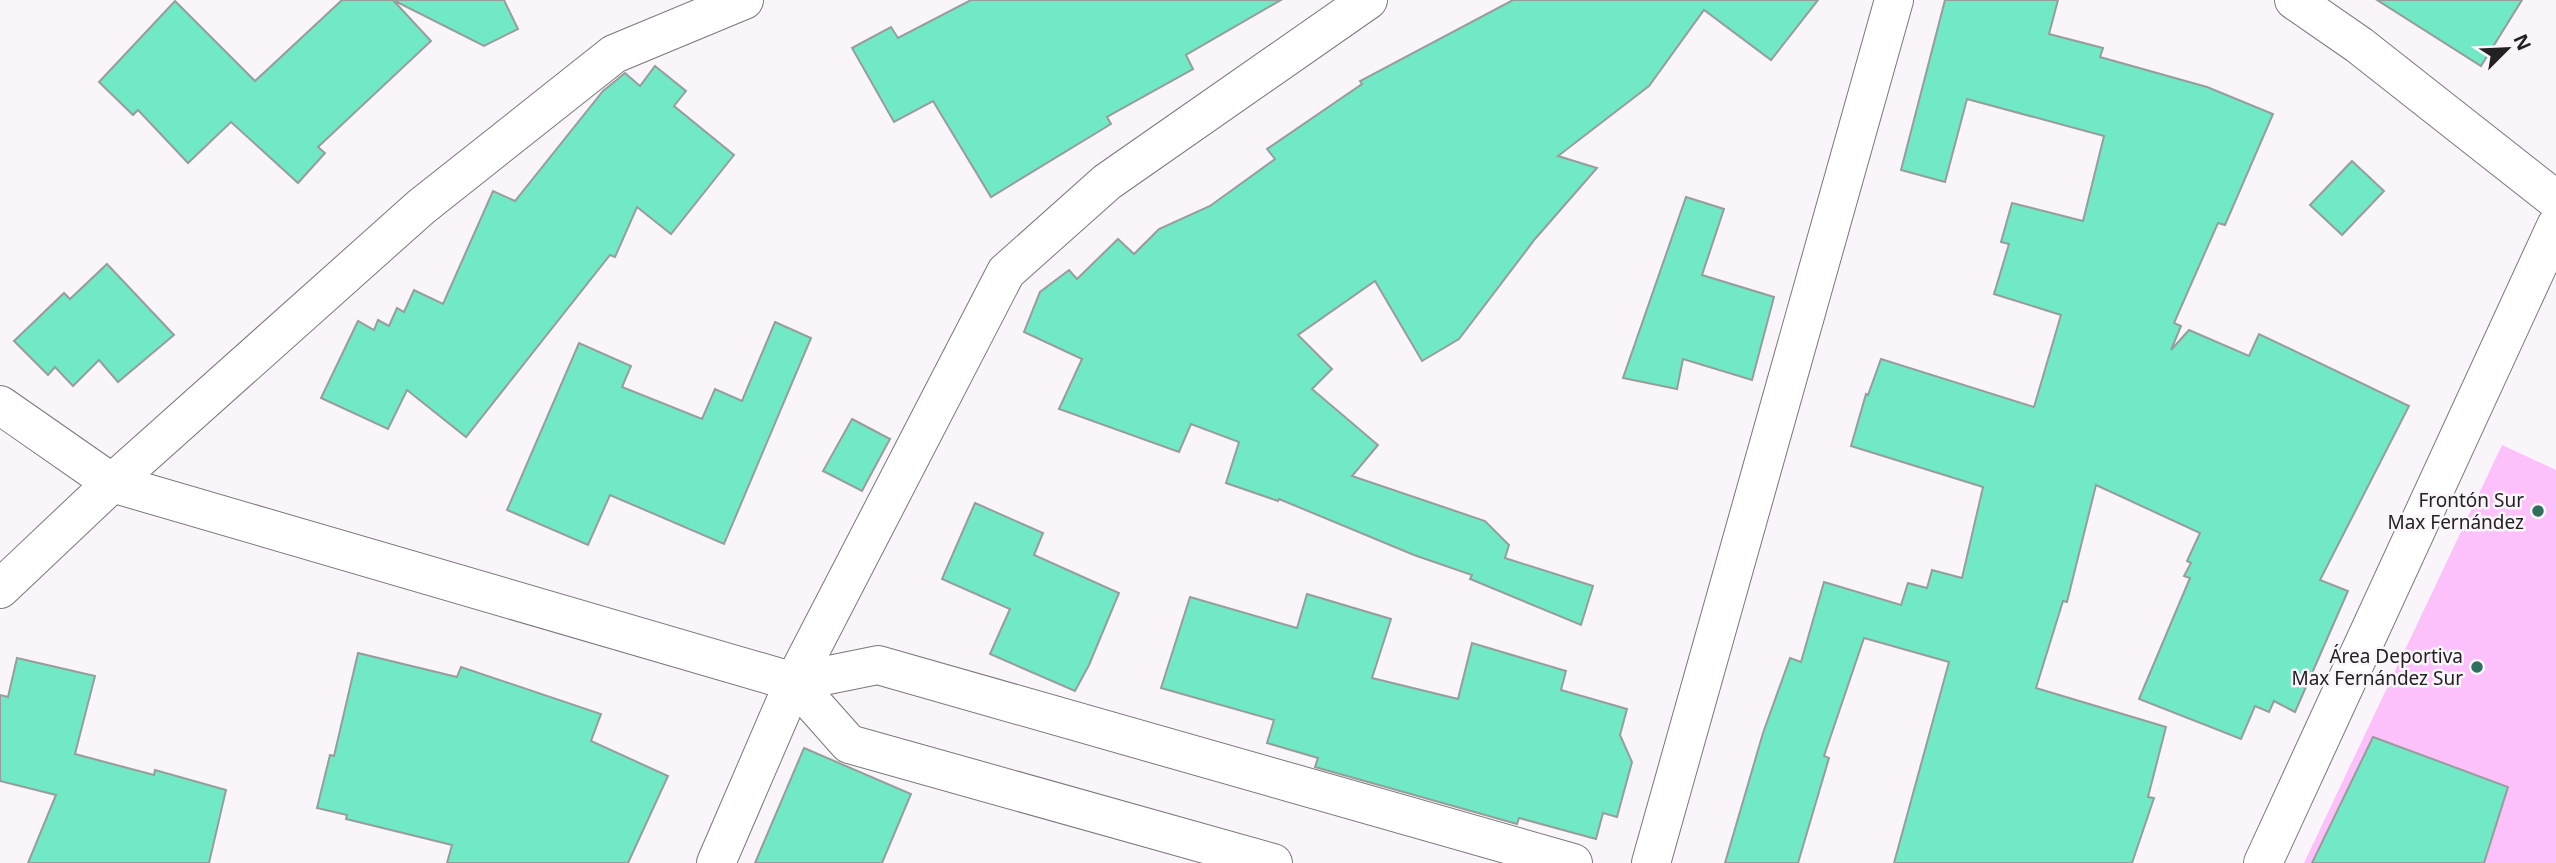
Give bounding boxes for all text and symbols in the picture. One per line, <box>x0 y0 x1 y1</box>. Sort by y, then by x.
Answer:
north arrow <box>2472 14 2542 84</box>
text: N <box>2508 30 2538 54</box>
place label: Frontón Sur Max Fernández <box>2387 487 2524 535</box>
marker: Frontón Sur Max Fernández <box>2530 503 2546 519</box>
place label: Área Deportiva Max Fernández Sur <box>2291 643 2463 691</box>
marker: Área Deportiva Max Fernández Sur <box>2469 659 2485 675</box>

